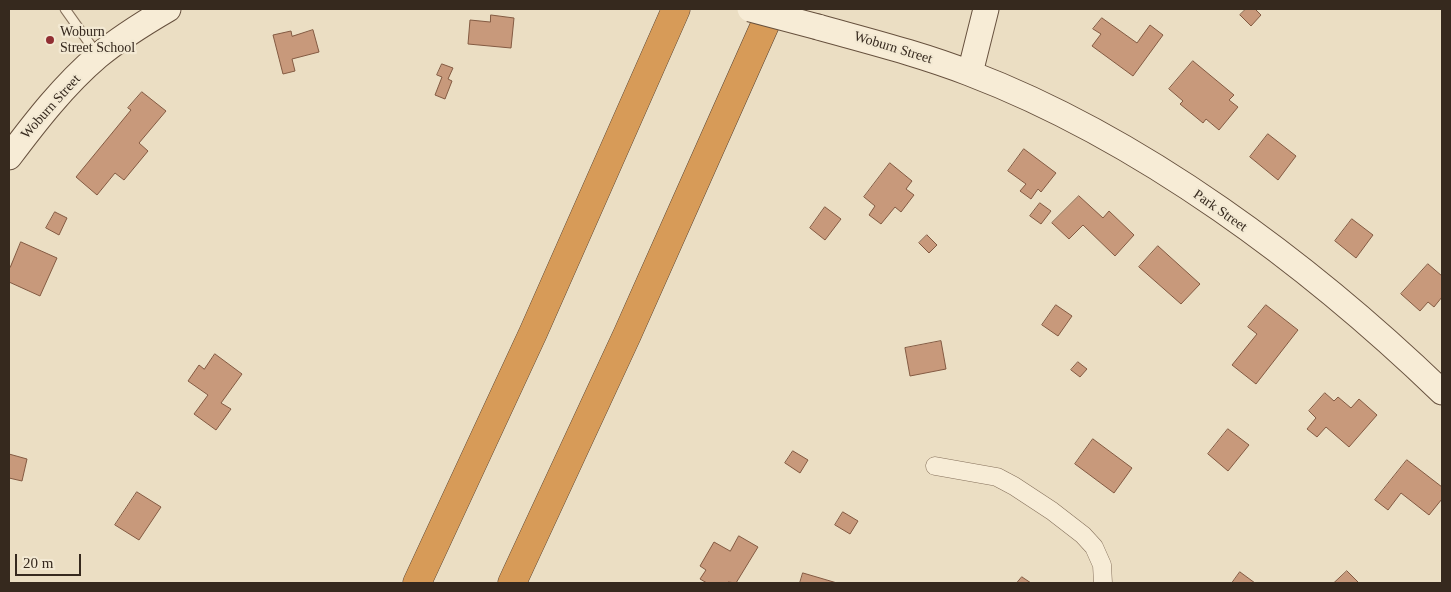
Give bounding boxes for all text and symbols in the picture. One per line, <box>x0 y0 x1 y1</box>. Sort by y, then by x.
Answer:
place label: Woburn Street School <box>60 24 135 56</box>
street label: Woburn Street <box>852 28 934 68</box>
marker: Woburn Street School <box>44 34 56 46</box>
street label: Woburn Street <box>18 71 84 143</box>
street label: Park Street <box>1190 186 1250 236</box>
scale bar <box>18 544 84 576</box>
text: 20 m <box>23 555 53 571</box>

